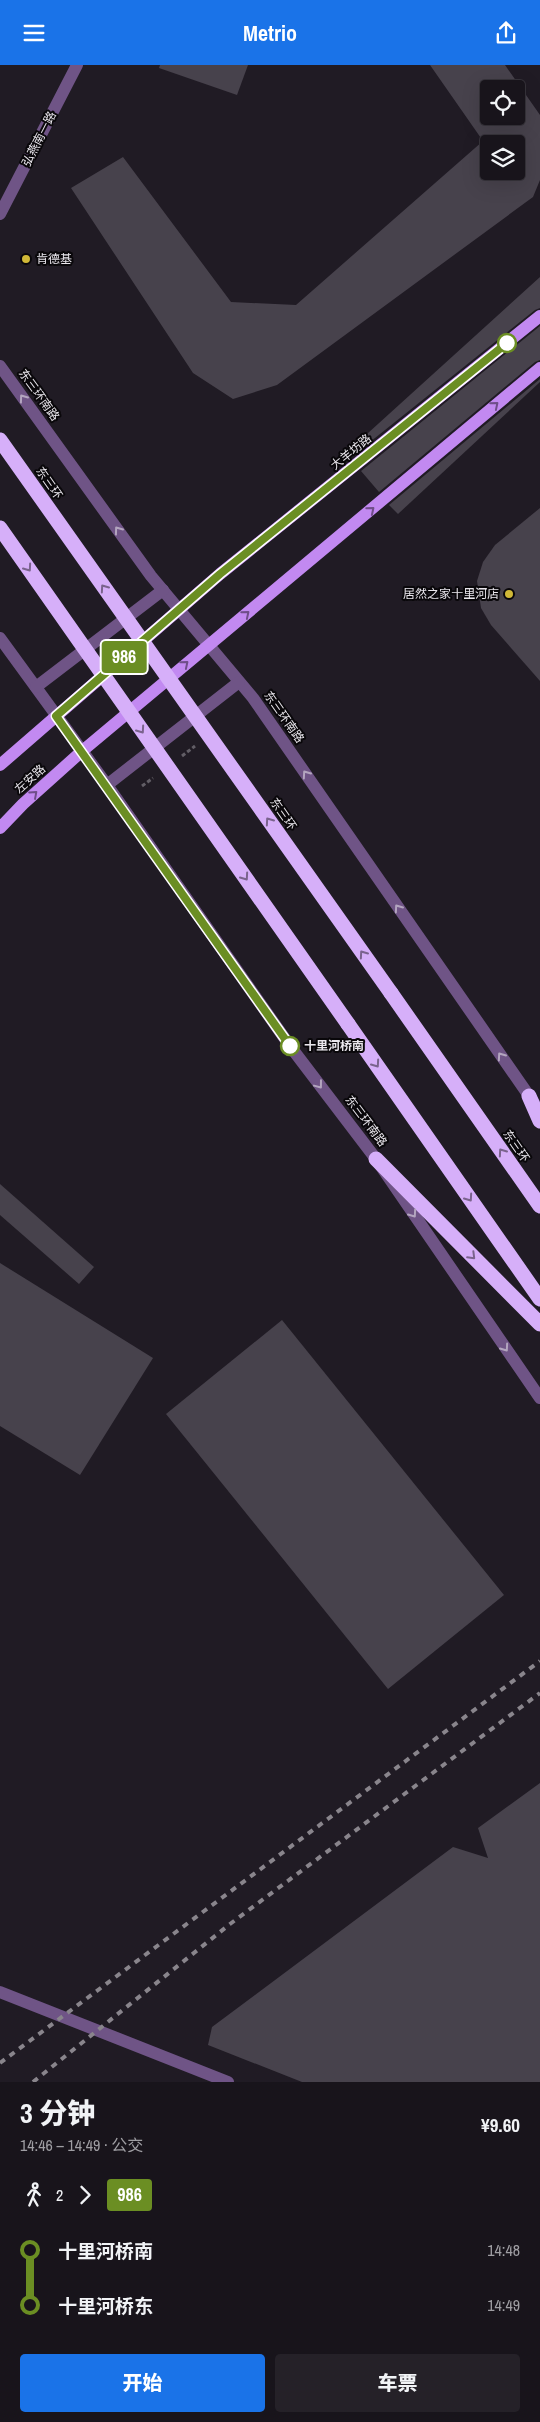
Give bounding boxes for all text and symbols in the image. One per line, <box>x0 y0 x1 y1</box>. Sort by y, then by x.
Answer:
text: Metrio <box>243 18 297 48</box>
icon: menu <box>20 19 48 47</box>
icon: share <box>492 19 520 47</box>
map controls <box>480 80 525 180</box>
button: locate <box>480 80 525 125</box>
street label: 弘燕南一路 <box>18 109 60 169</box>
button: layers <box>480 135 525 180</box>
place label: 肯德基 <box>36 251 72 267</box>
marker: 肯德基 <box>20 253 32 265</box>
unlabelled marker <box>497 333 517 353</box>
street label: 东三环南路 <box>15 366 63 424</box>
one-way arrow <box>20 394 29 404</box>
one-way arrow <box>490 402 499 411</box>
street label: 大羊坊路 <box>327 431 375 473</box>
street label: 东三环 <box>32 464 66 502</box>
one-way arrow <box>365 507 374 515</box>
one-way arrow <box>115 526 124 536</box>
one-way arrow <box>22 562 31 572</box>
one-way arrow <box>102 585 110 594</box>
place label: 居然之家十里河店 <box>403 586 499 602</box>
marker: 居然之家十里河店 <box>503 588 515 600</box>
one-way arrow <box>240 611 249 620</box>
line badge: 986 <box>95 641 153 673</box>
text: 986 <box>112 644 136 669</box>
one-way arrow <box>179 662 188 670</box>
street label: 东三环南路 <box>260 688 308 746</box>
one-way arrow <box>135 724 144 734</box>
street label: 左安路 <box>11 761 49 797</box>
one-way arrow <box>303 770 312 780</box>
one-way arrow <box>29 791 38 800</box>
street label: 东三环 <box>266 795 300 833</box>
one-way arrow <box>266 817 275 827</box>
one-way arrow <box>239 871 248 881</box>
one-way arrow <box>395 904 404 914</box>
one-way arrow <box>360 950 369 959</box>
marker: 十里河桥南 <box>280 1036 300 1056</box>
place label: 十里河桥南 <box>304 1038 364 1054</box>
one-way arrow <box>498 1052 507 1062</box>
one-way arrow <box>370 1059 379 1068</box>
one-way arrow <box>314 1079 322 1088</box>
street label: 东三环南路 <box>342 1092 390 1150</box>
street label: 东三环 <box>499 1127 533 1165</box>
one-way arrow <box>499 1148 508 1158</box>
one-way arrow <box>463 1192 472 1201</box>
one-way arrow <box>407 1208 416 1218</box>
one-way arrow <box>466 1250 475 1259</box>
one-way arrow <box>499 1342 508 1352</box>
text: 3 分钟 <box>20 2094 95 2132</box>
text: ¥9.60 <box>481 2112 520 2138</box>
text: 14:46 – 14:49 · 公交 <box>20 2134 143 2156</box>
icon: walk <box>20 2181 48 2209</box>
icon: forward <box>71 2181 99 2209</box>
text: 986 <box>117 2182 142 2207</box>
text: 2 <box>56 2184 63 2206</box>
text: 十里河桥南 <box>58 2238 153 2264</box>
text: 14:48 <box>487 2239 520 2261</box>
text: 十里河桥东 <box>58 2293 153 2319</box>
text: 14:49 <box>487 2294 520 2316</box>
button: 开始 <box>20 2354 265 2412</box>
button: 车票 <box>275 2354 520 2412</box>

